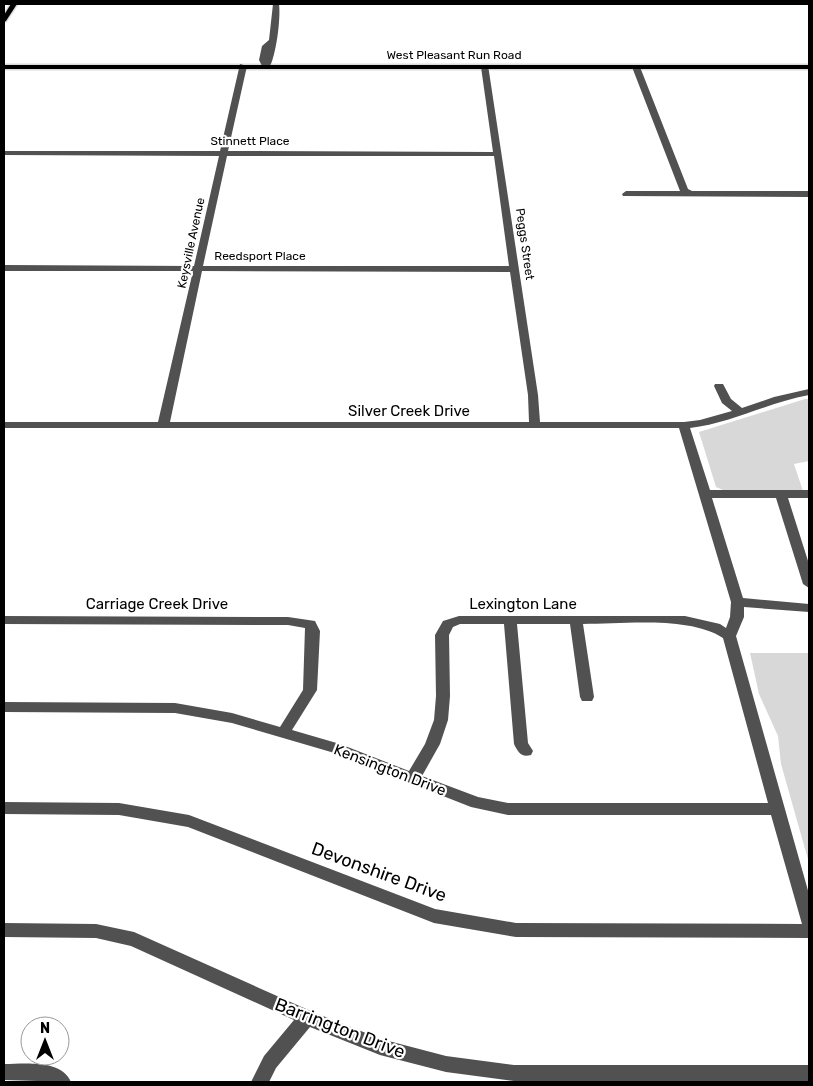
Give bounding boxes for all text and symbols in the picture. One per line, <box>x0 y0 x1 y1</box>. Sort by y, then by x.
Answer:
street label: West Pleasant Run Road <box>386 48 522 62</box>
street label: Stinnett Place <box>210 134 290 148</box>
street label: Keysville Avenue <box>175 196 208 290</box>
street label: Peggs Street <box>513 207 537 281</box>
street label: Reedsport Place <box>214 249 306 263</box>
street label: Silver Creek Drive <box>348 402 470 420</box>
street label: Carriage Creek Drive <box>86 595 228 613</box>
street label: Lexington Lane <box>469 595 577 613</box>
street label: Kensington Drive <box>331 740 449 800</box>
street label: Devonshire Drive <box>309 837 449 907</box>
street label: Barrington Drive <box>272 993 408 1063</box>
north arrow <box>20 1016 70 1066</box>
text: N <box>40 1020 50 1037</box>

